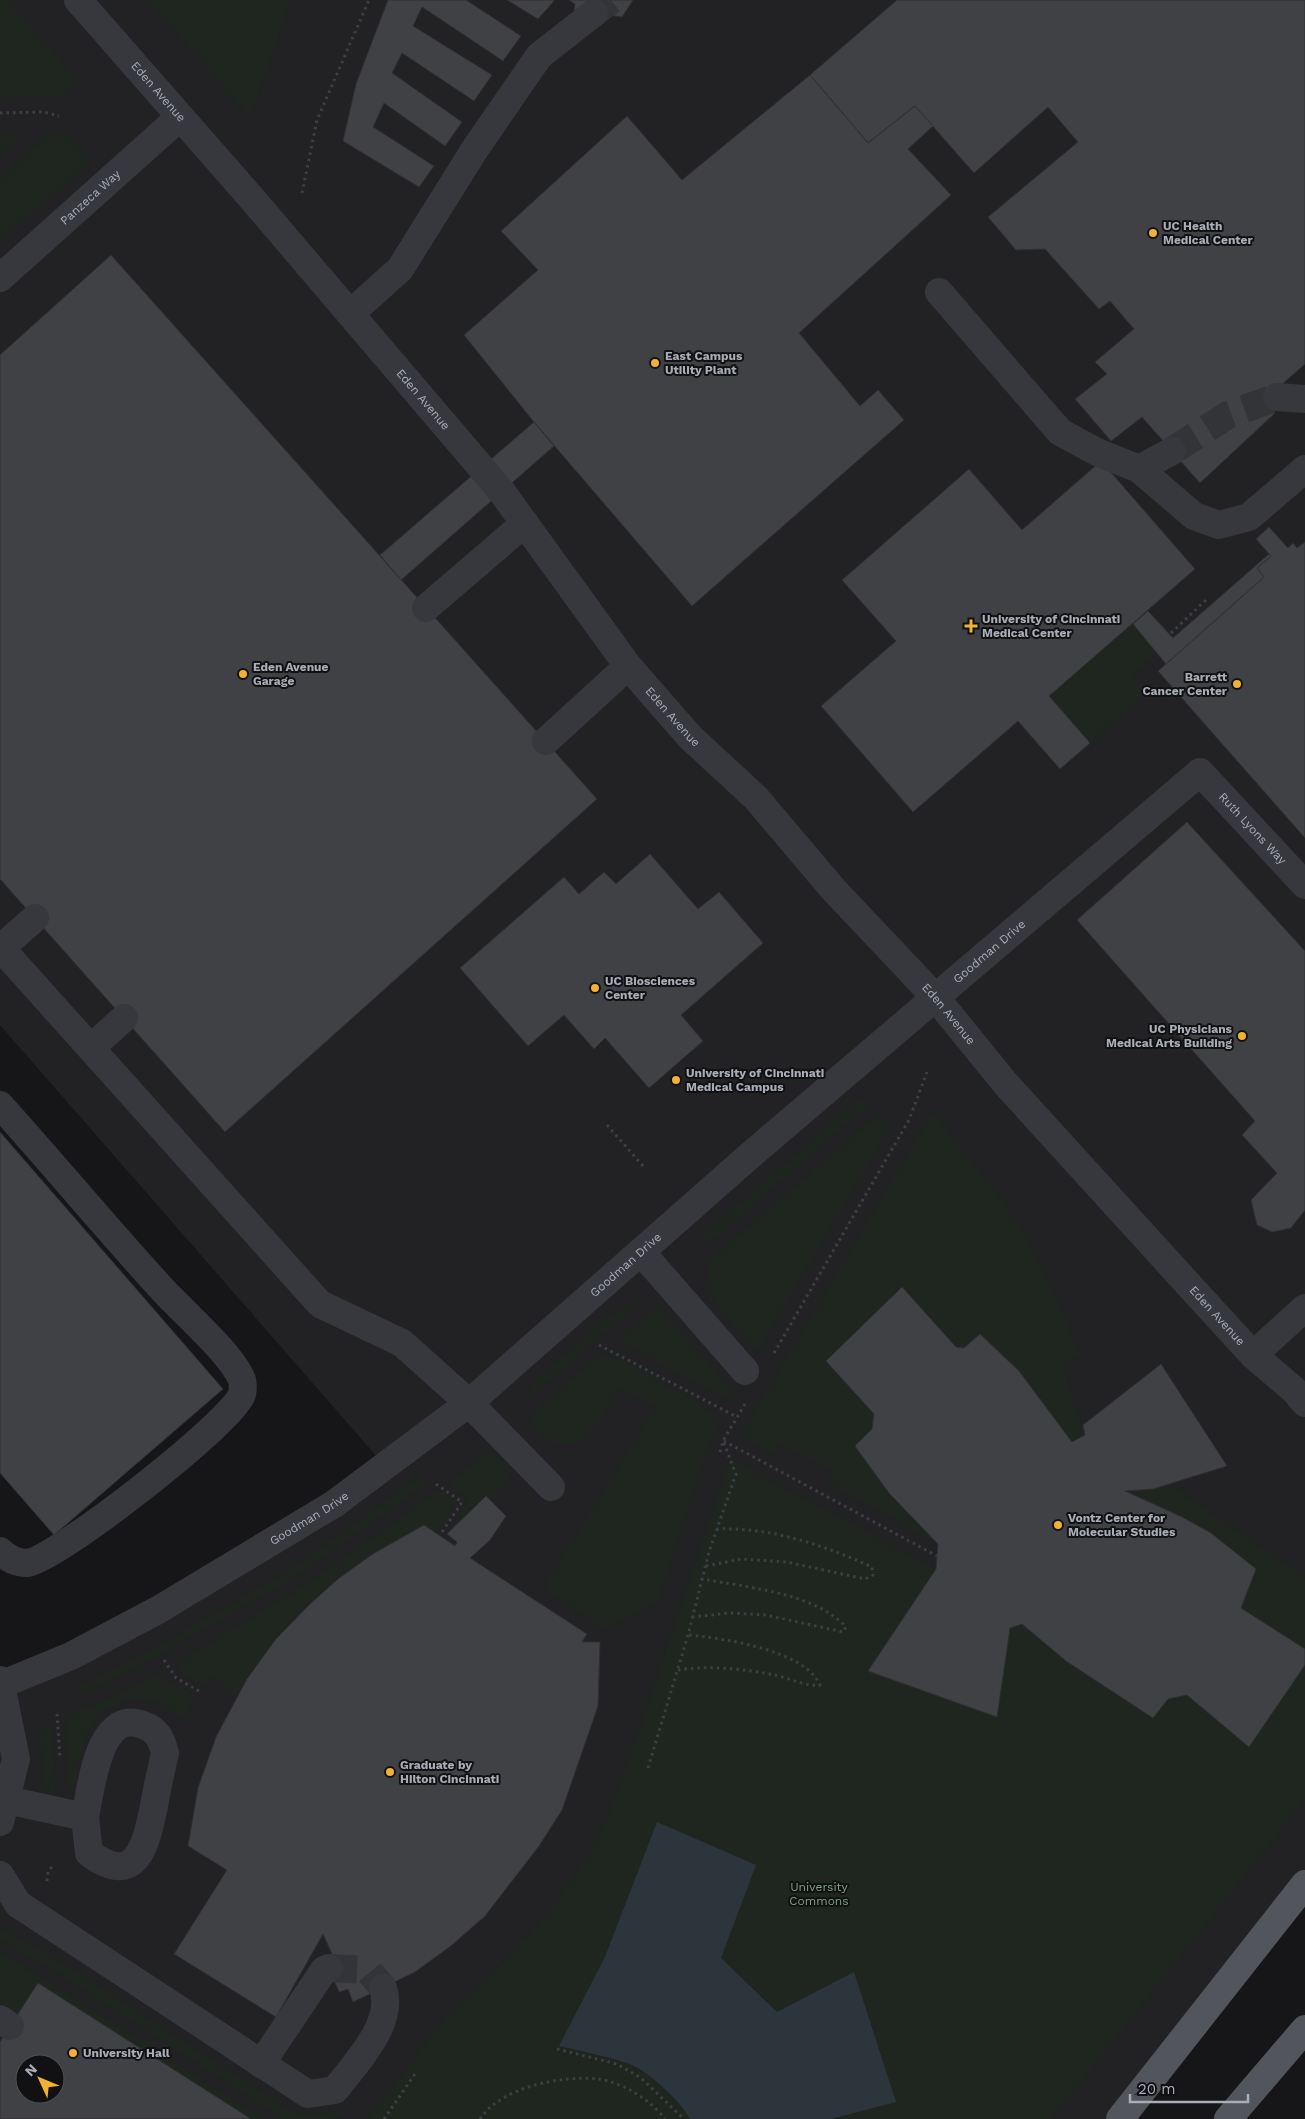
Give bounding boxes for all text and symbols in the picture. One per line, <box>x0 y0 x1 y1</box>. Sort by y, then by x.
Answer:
street label: Eden Avenue <box>128 59 189 125</box>
street label: Panzeca Way <box>57 166 124 228</box>
place label: UC Health Medical Center <box>1163 219 1254 247</box>
marker: UC Health Medical Center <box>1147 227 1159 239</box>
place label: East Campus Utility Plant <box>665 349 743 377</box>
marker: East Campus Utility Plant <box>649 357 661 369</box>
street label: Eden Avenue <box>393 366 453 433</box>
place label: University of Cincinnati Medical Center <box>982 612 1120 640</box>
marker: University of Cincinnati Medical Center <box>964 619 978 633</box>
place label: Eden Avenue Garage <box>253 660 329 688</box>
marker: Eden Avenue Garage <box>237 668 249 680</box>
place label: Barrett Cancer Center <box>1142 670 1228 698</box>
marker: Barrett Cancer Center <box>1231 678 1243 690</box>
street label: Eden Avenue <box>642 684 703 750</box>
street label: Ruth Lyons Way <box>1216 790 1290 868</box>
street label: Goodman Drive <box>950 917 1028 986</box>
place label: UC Biosciences Center <box>605 974 696 1002</box>
street label: Eden Avenue <box>919 981 978 1048</box>
marker: UC Biosciences Center <box>589 982 601 994</box>
place label: UC Physicians Medical Arts Building <box>1106 1022 1233 1050</box>
marker: UC Physicians Medical Arts Building <box>1236 1030 1248 1042</box>
place label: University of Cincinnati Medical Campus <box>686 1066 824 1094</box>
marker: University of Cincinnati Medical Campus <box>670 1074 682 1086</box>
street label: Goodman Drive <box>587 1230 664 1300</box>
street label: Eden Avenue <box>1186 1283 1248 1348</box>
street label: Goodman Drive <box>267 1488 352 1548</box>
place label: Vontz Center for Molecular Studies <box>1068 1511 1176 1539</box>
marker: Vontz Center for Molecular Studies <box>1052 1519 1064 1531</box>
place label: Graduate by Hilton Cincinnati <box>400 1758 499 1786</box>
marker: Graduate by Hilton Cincinnati <box>384 1766 396 1778</box>
park label: University Commons <box>789 1880 849 1908</box>
place label: University Hall <box>83 2046 170 2060</box>
marker: University Hall <box>67 2047 79 2059</box>
north arrow <box>15 2054 65 2104</box>
text: N <box>21 2061 40 2079</box>
scale bar <box>1130 2072 1248 2104</box>
text: 20 m <box>1138 2080 1176 2098</box>

